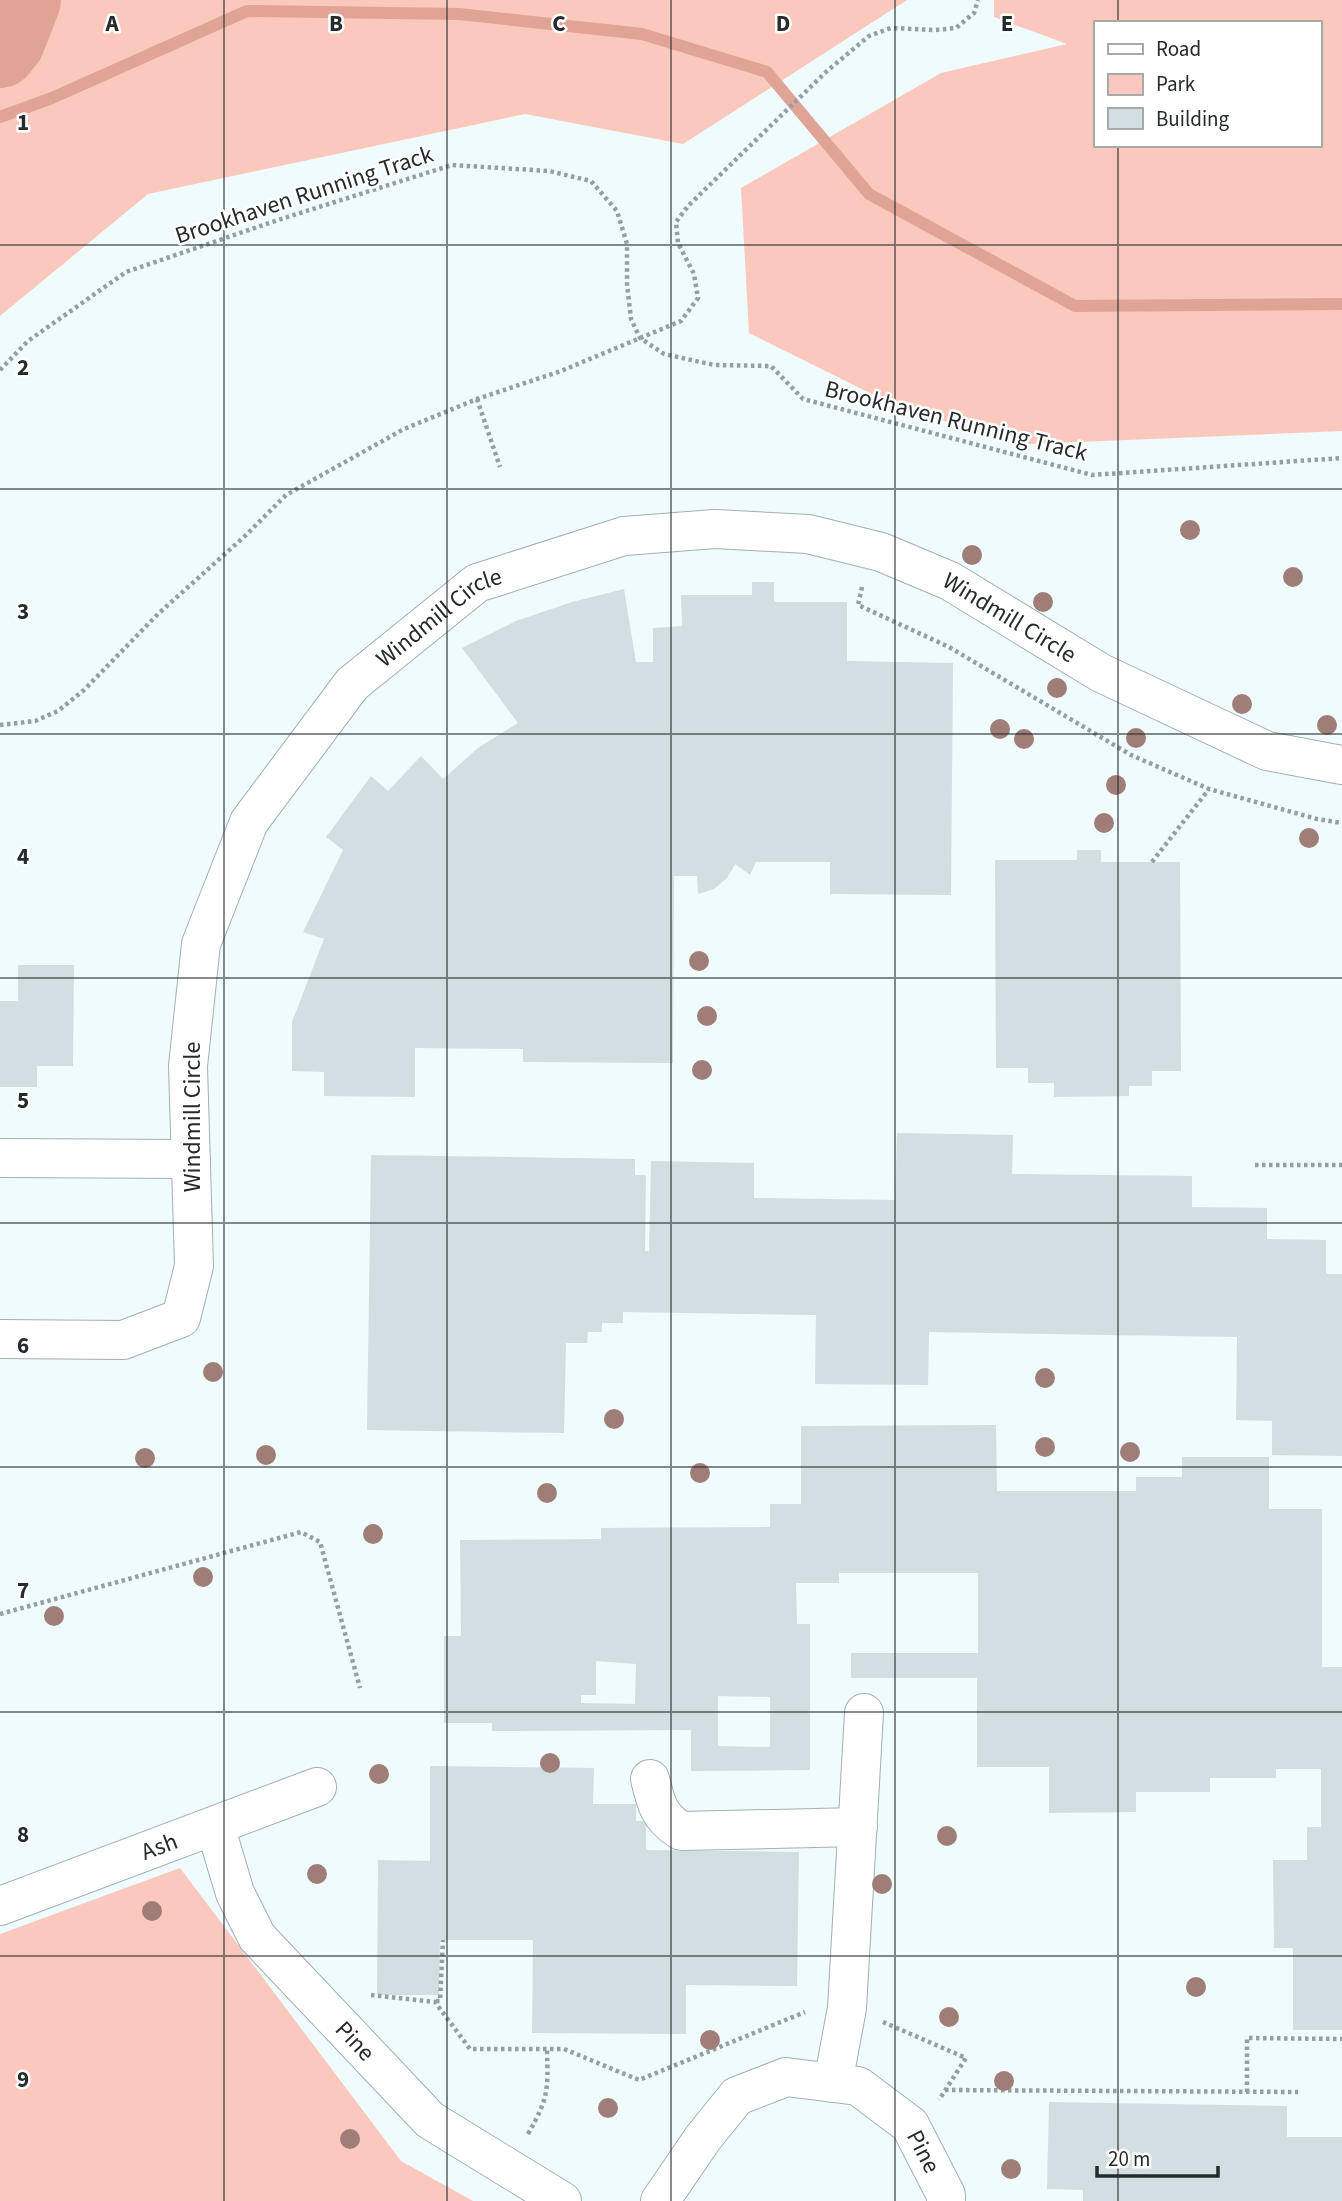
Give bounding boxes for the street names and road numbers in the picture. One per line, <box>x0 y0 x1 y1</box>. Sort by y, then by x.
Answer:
street label: Brookhaven Running Track <box>170 137 438 253</box>
street label: Brookhaven Running Track <box>821 371 1091 471</box>
street label: Windmill Circle <box>368 559 506 676</box>
street label: Windmill Circle <box>936 563 1083 672</box>
street label: Windmill Circle <box>175 1042 210 1192</box>
street label: Ash <box>136 1823 182 1869</box>
street label: Pine <box>327 2013 383 2069</box>
street label: Pine <box>898 2123 949 2179</box>

